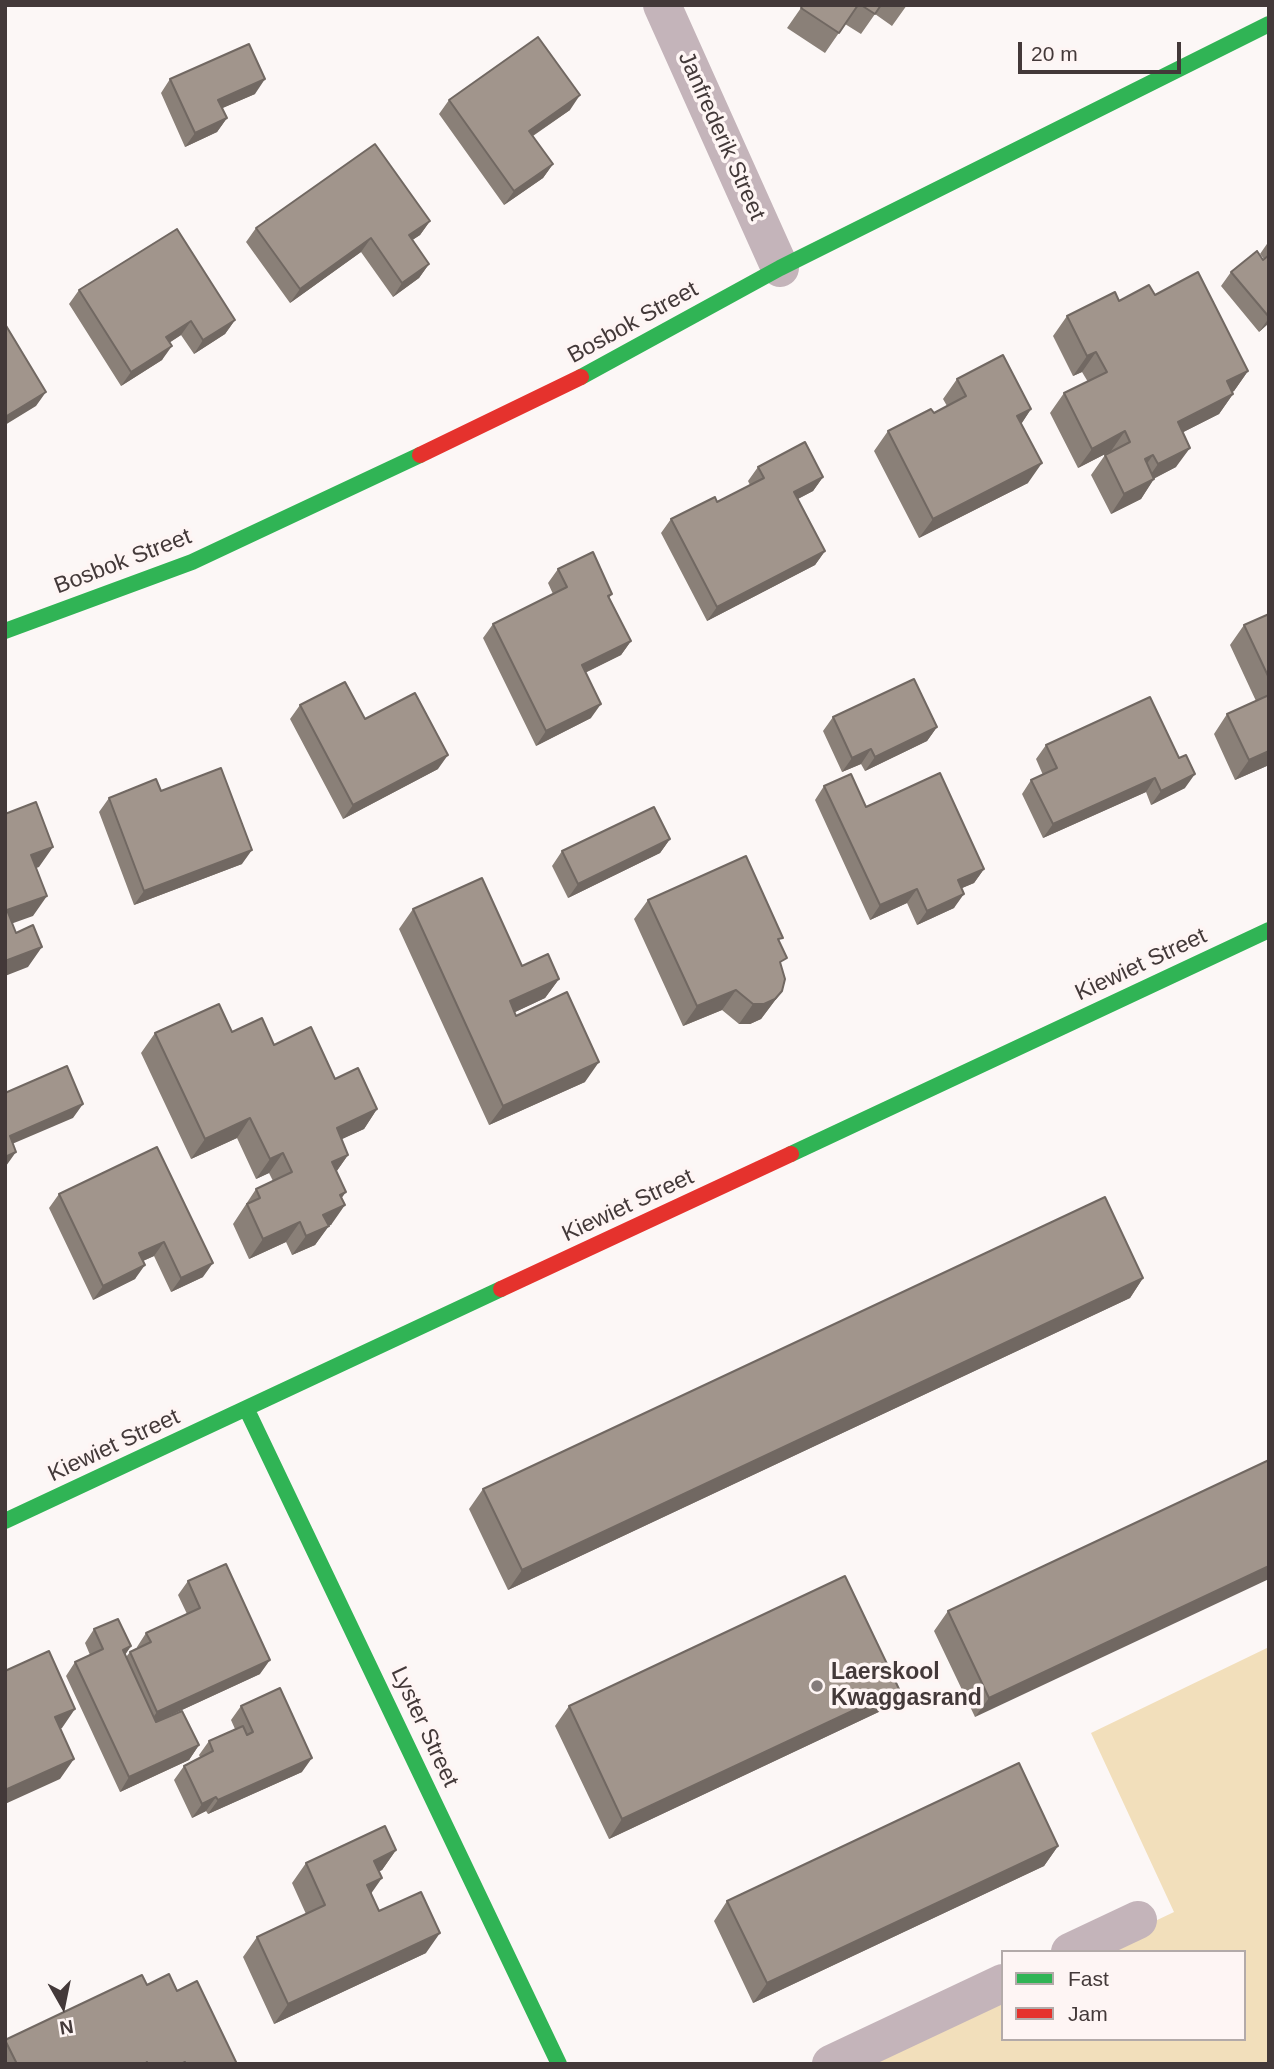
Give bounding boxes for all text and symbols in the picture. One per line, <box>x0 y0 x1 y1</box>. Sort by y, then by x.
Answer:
scale bar <box>1022 28 1185 72</box>
text: 20 m <box>1031 42 1078 65</box>
street label: Janfrederik Street <box>671 47 771 225</box>
street label: Bosbok Street <box>563 276 703 370</box>
street label: Bosbok Street <box>51 523 195 601</box>
street label: Kiewiet Street <box>1071 923 1211 1007</box>
street label: Kiewiet Street <box>558 1164 698 1248</box>
street label: Kiewiet Street <box>44 1404 184 1488</box>
place label: Laerskool Kwaggasrand <box>831 1659 982 1713</box>
street label: Lyster Street <box>384 1662 464 1792</box>
marker: Laerskool Kwaggasrand <box>809 1678 825 1694</box>
legend <box>1001 1950 1246 2041</box>
text: Fast <box>1068 1967 1109 1990</box>
north arrow <box>28 1971 98 2041</box>
text: Jam <box>1068 2002 1108 2025</box>
text: N <box>58 2016 75 2039</box>

